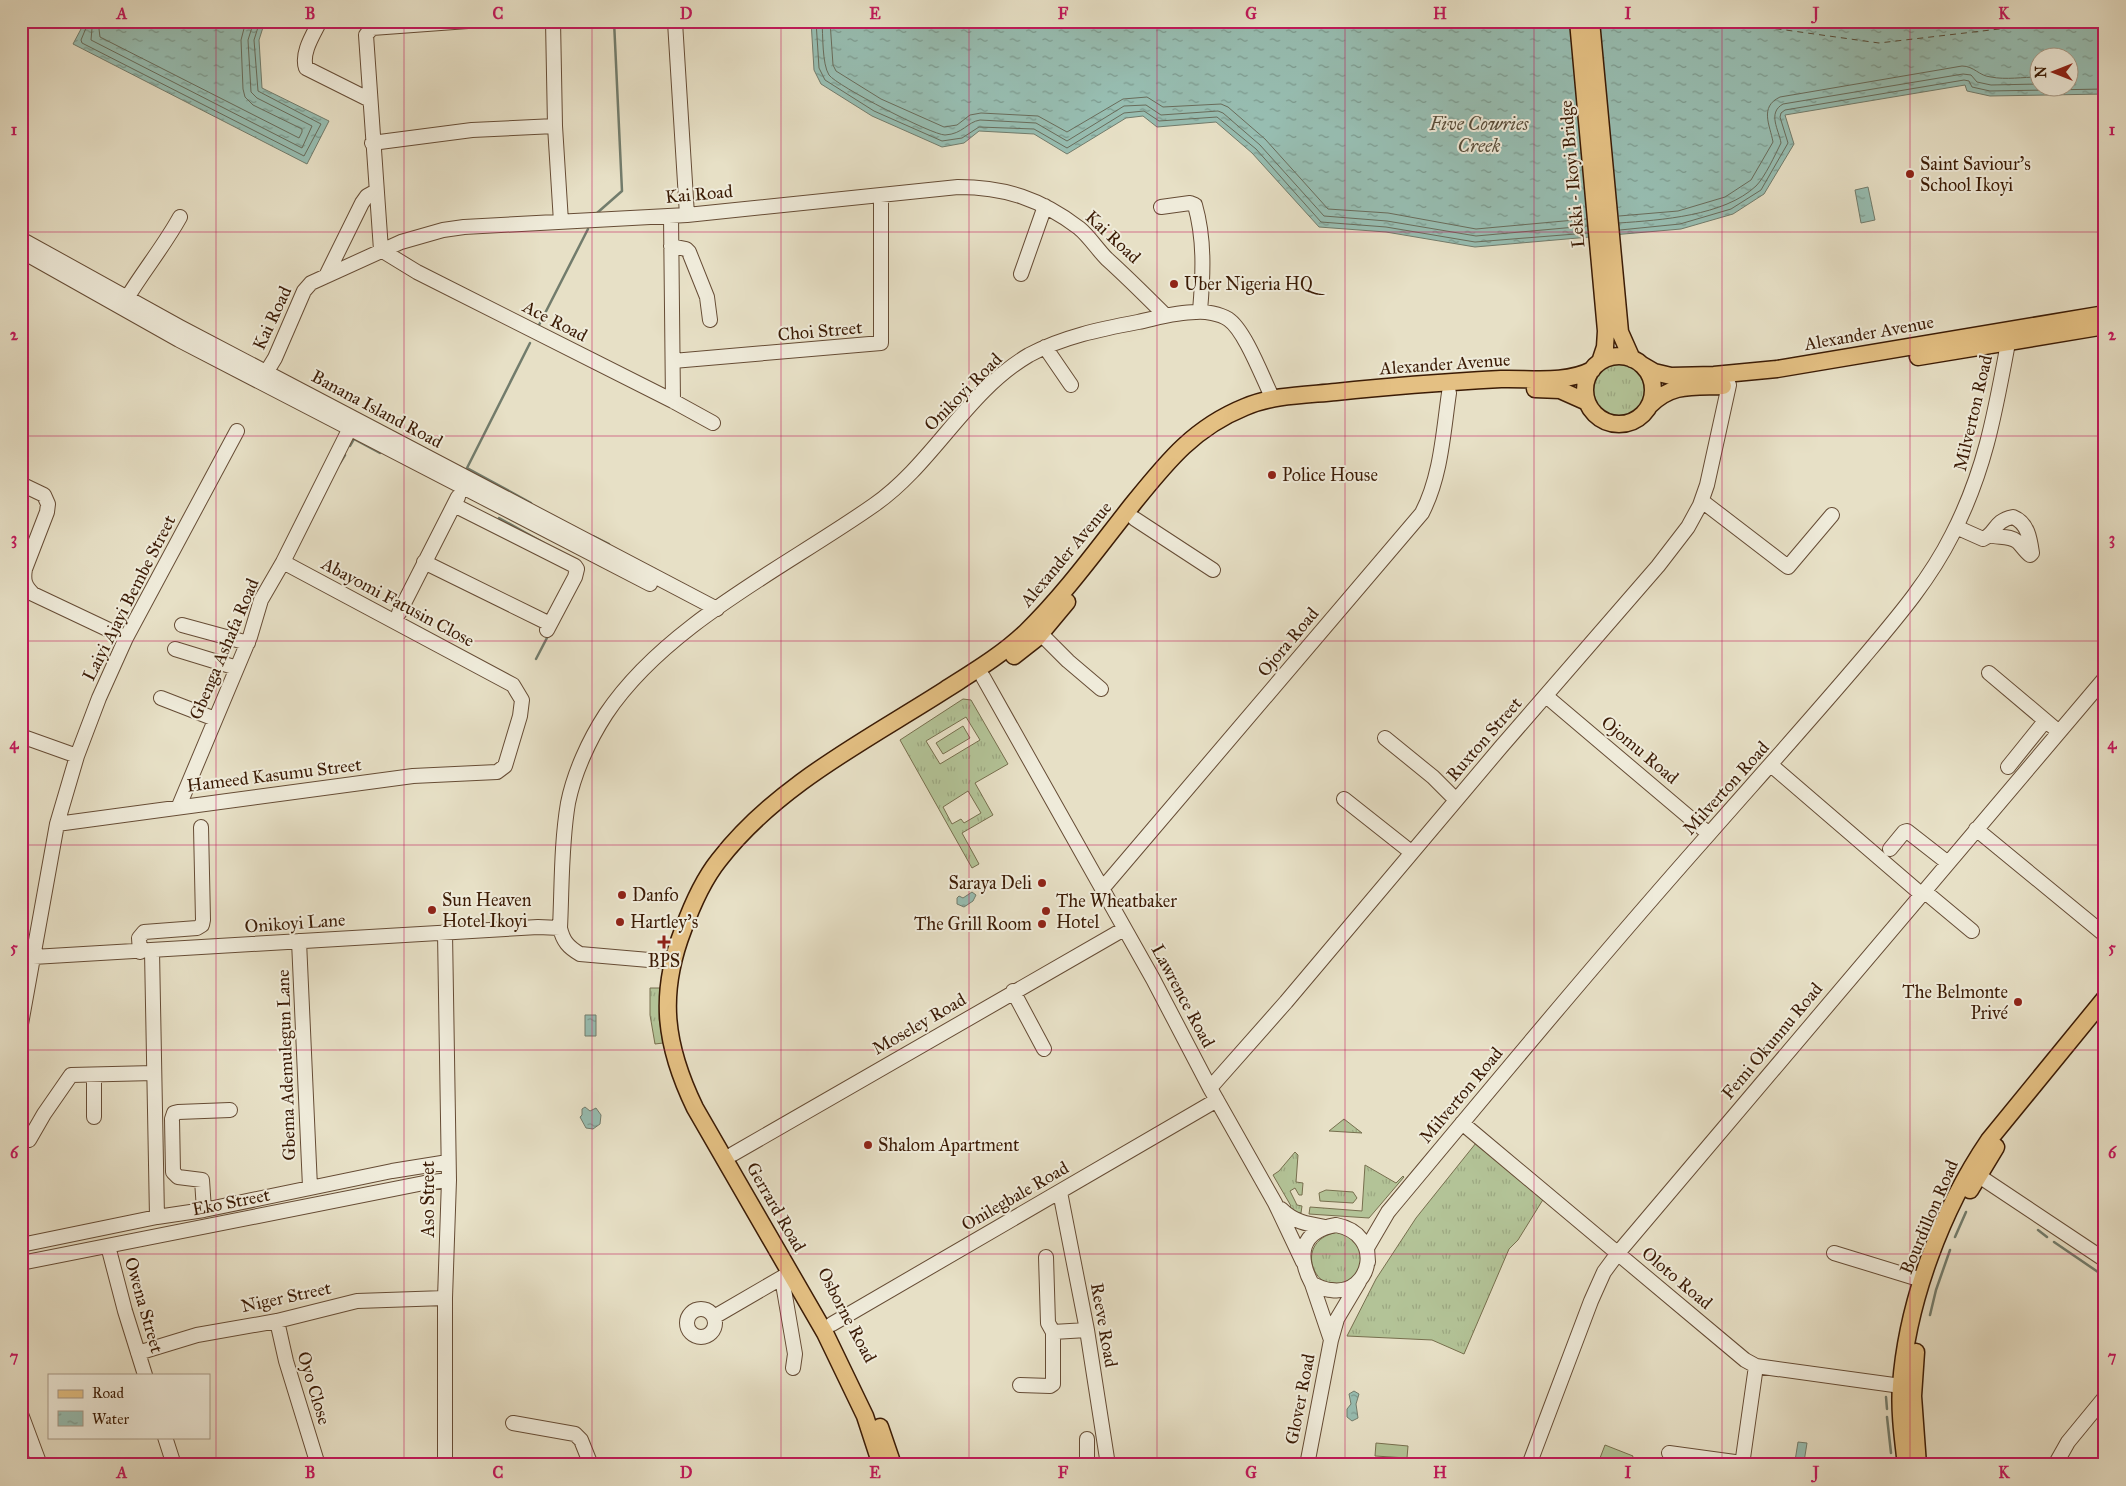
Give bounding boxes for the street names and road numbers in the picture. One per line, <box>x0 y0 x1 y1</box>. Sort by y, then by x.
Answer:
street label: Lekki - Ikoyi Bridge <box>1555 99 1590 249</box>
street label: Kai Road <box>664 180 734 208</box>
street label: Kai Road <box>1081 206 1145 268</box>
street label: Kai Road <box>248 283 296 353</box>
street label: Ace Road <box>518 295 591 347</box>
street label: Alexander Avenue <box>1802 311 1935 355</box>
street label: Choi Street <box>777 316 864 346</box>
street label: Onikoyi Road <box>919 348 1007 436</box>
street label: Alexander Avenue <box>1378 348 1511 380</box>
street label: Milverton Road <box>1949 353 1997 473</box>
street label: Banana Island Road <box>308 365 446 453</box>
street label: Alexander Avenue <box>1015 497 1117 612</box>
street label: Laiyi Ajayi Bembe Street <box>78 511 181 685</box>
street label: Abayomi Fatusin Close <box>317 552 478 652</box>
street label: Gbenga Ashafa Road <box>184 575 265 723</box>
street label: Ojora Road <box>1253 603 1323 681</box>
street label: Ruxton Street <box>1442 692 1527 785</box>
street label: Ojomu Road <box>1597 711 1683 789</box>
street label: Milverton Road <box>1678 737 1774 839</box>
street label: Hameed Kasumu Street <box>185 753 363 797</box>
street label: Onikoyi Lane <box>244 909 346 937</box>
street label: Lawrence Road <box>1147 941 1219 1051</box>
street label: Gbema Ademulegun Lane <box>272 969 301 1161</box>
street label: Femi Okunnu Road <box>1717 978 1827 1104</box>
street label: Moseley Road <box>868 988 970 1060</box>
street label: Milverton Road <box>1415 1043 1507 1147</box>
street label: Onilegbale Road <box>958 1156 1073 1236</box>
street label: Bourdillon Road <box>1895 1156 1963 1278</box>
street label: Gerrard Road <box>742 1158 810 1256</box>
street label: Aso Street <box>417 1160 439 1238</box>
street label: Eko Street <box>190 1184 272 1220</box>
street label: Oloto Road <box>1637 1242 1717 1314</box>
street label: Owena Street <box>120 1254 168 1356</box>
street label: Osborne Road <box>813 1264 881 1366</box>
street label: Niger Street <box>239 1277 334 1318</box>
street label: Reeve Road <box>1086 1281 1122 1369</box>
street label: Oyo Close <box>292 1349 336 1427</box>
street label: Glover Road <box>1280 1352 1320 1446</box>

